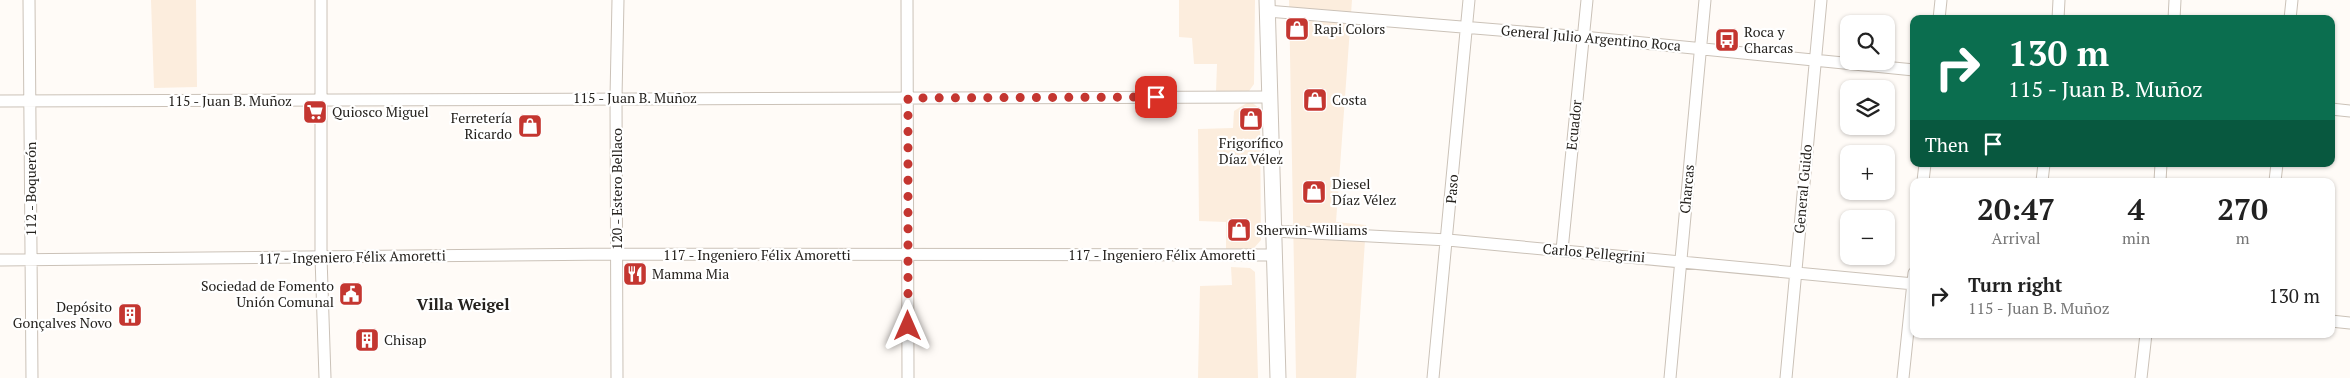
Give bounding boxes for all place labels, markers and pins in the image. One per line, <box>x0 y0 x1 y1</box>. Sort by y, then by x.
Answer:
shop icon: Rapi Colors <box>1284 16 1310 42</box>
place label: Rapi Colors <box>1314 19 1385 38</box>
place label: Roca y Charcas <box>1744 22 1793 57</box>
bus stop icon: Roca y Charcas <box>1714 27 1740 53</box>
pin <box>1135 76 1177 118</box>
shop icon: Costa <box>1302 87 1328 113</box>
place label: Costa <box>1332 90 1367 109</box>
supermarket icon: Quiosco Miguel <box>302 99 328 125</box>
place label: Quiosco Miguel <box>332 102 429 121</box>
shop icon: Frigorífico Díaz Vélez <box>1238 106 1264 132</box>
place label: Ferretería Ricardo <box>451 108 512 143</box>
shop icon: Ferretería Ricardo <box>517 113 543 139</box>
place label: Frigorífico Díaz Vélez <box>1219 133 1283 168</box>
place label: Diesel Díaz Vélez <box>1332 174 1396 209</box>
shop icon: Diesel Díaz Vélez <box>1301 179 1327 205</box>
shop icon: Sherwin-Williams <box>1226 217 1252 243</box>
place label: Sherwin-Williams <box>1256 220 1367 239</box>
restaurant icon: Mamma Mia <box>622 261 648 287</box>
place label: Mamma Mia <box>652 264 729 283</box>
place label: Sociedad de Fomento Unión Comunal <box>201 276 334 311</box>
public building icon: Sociedad de Fomento Unión Comunal <box>338 281 364 307</box>
place label: Depósito Gonçalves Novo <box>13 297 112 332</box>
building icon: Depósito Gonçalves Novo <box>117 302 143 328</box>
building icon: Chisap <box>354 327 380 353</box>
place label: Chisap <box>384 330 427 349</box>

